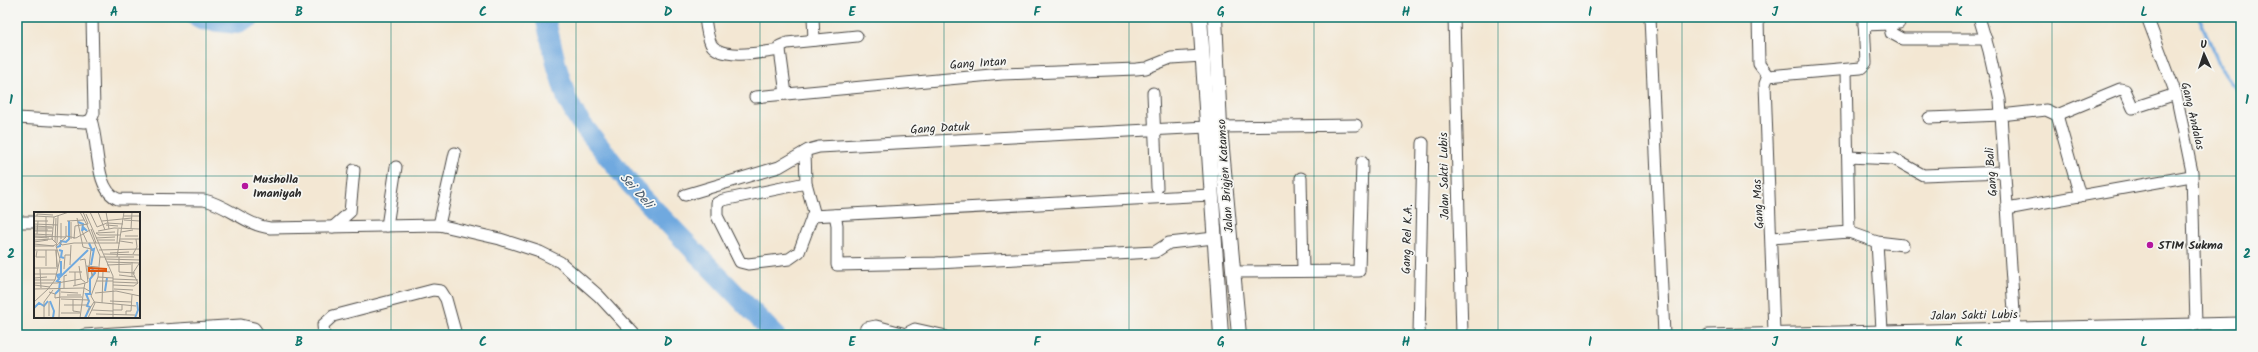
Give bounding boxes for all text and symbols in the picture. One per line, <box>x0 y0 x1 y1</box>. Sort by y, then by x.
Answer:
text: A <box>110 2 118 23</box>
text: B <box>295 2 303 23</box>
text: C <box>479 2 487 23</box>
text: D <box>664 2 673 23</box>
text: E <box>848 2 856 23</box>
text: F <box>1033 2 1041 23</box>
text: G <box>1217 2 1225 23</box>
text: H <box>1402 2 1411 23</box>
text: I <box>1588 2 1592 23</box>
text: J <box>1772 2 1779 23</box>
text: K <box>1955 2 1963 23</box>
text: L <box>2140 2 2148 23</box>
north arrow <box>2184 34 2224 74</box>
text: U <box>2200 36 2208 54</box>
street label: Gang Intan <box>949 52 1007 75</box>
street label: Gang Andalas <box>2176 80 2210 152</box>
text: 1 <box>9 90 13 111</box>
text: 1 <box>2245 90 2249 111</box>
street label: Gang Datuk <box>910 117 970 140</box>
street label: Jalan Brigjen Katamso <box>1212 118 1239 233</box>
street label: Jalan Sakti Lubis <box>1434 132 1455 220</box>
street label: Gang Bali <box>1980 146 2003 197</box>
water label: Sei Deli <box>614 169 660 216</box>
place label: Musholla Imaniyah <box>253 170 302 203</box>
street label: Gang Mas <box>1748 178 1769 229</box>
marker: Musholla Imaniyah <box>240 181 250 191</box>
street label: Gang Rel K.A. <box>1397 204 1418 274</box>
inset map <box>34 212 140 318</box>
place label: STIM Sukma <box>2158 236 2223 255</box>
marker: STIM Sukma <box>2145 240 2155 250</box>
text: 2 <box>7 244 15 265</box>
text: 2 <box>2243 244 2251 265</box>
street label: Jalan Sakti Lubis <box>1930 305 2018 326</box>
text: A <box>110 332 118 352</box>
text: B <box>295 332 303 352</box>
text: C <box>479 332 487 352</box>
text: D <box>664 332 673 352</box>
text: E <box>848 332 856 352</box>
text: F <box>1033 332 1041 352</box>
text: G <box>1217 332 1225 352</box>
text: H <box>1402 332 1411 352</box>
text: I <box>1588 332 1592 352</box>
text: J <box>1772 332 1779 352</box>
text: K <box>1955 332 1963 352</box>
text: L <box>2140 332 2148 352</box>

